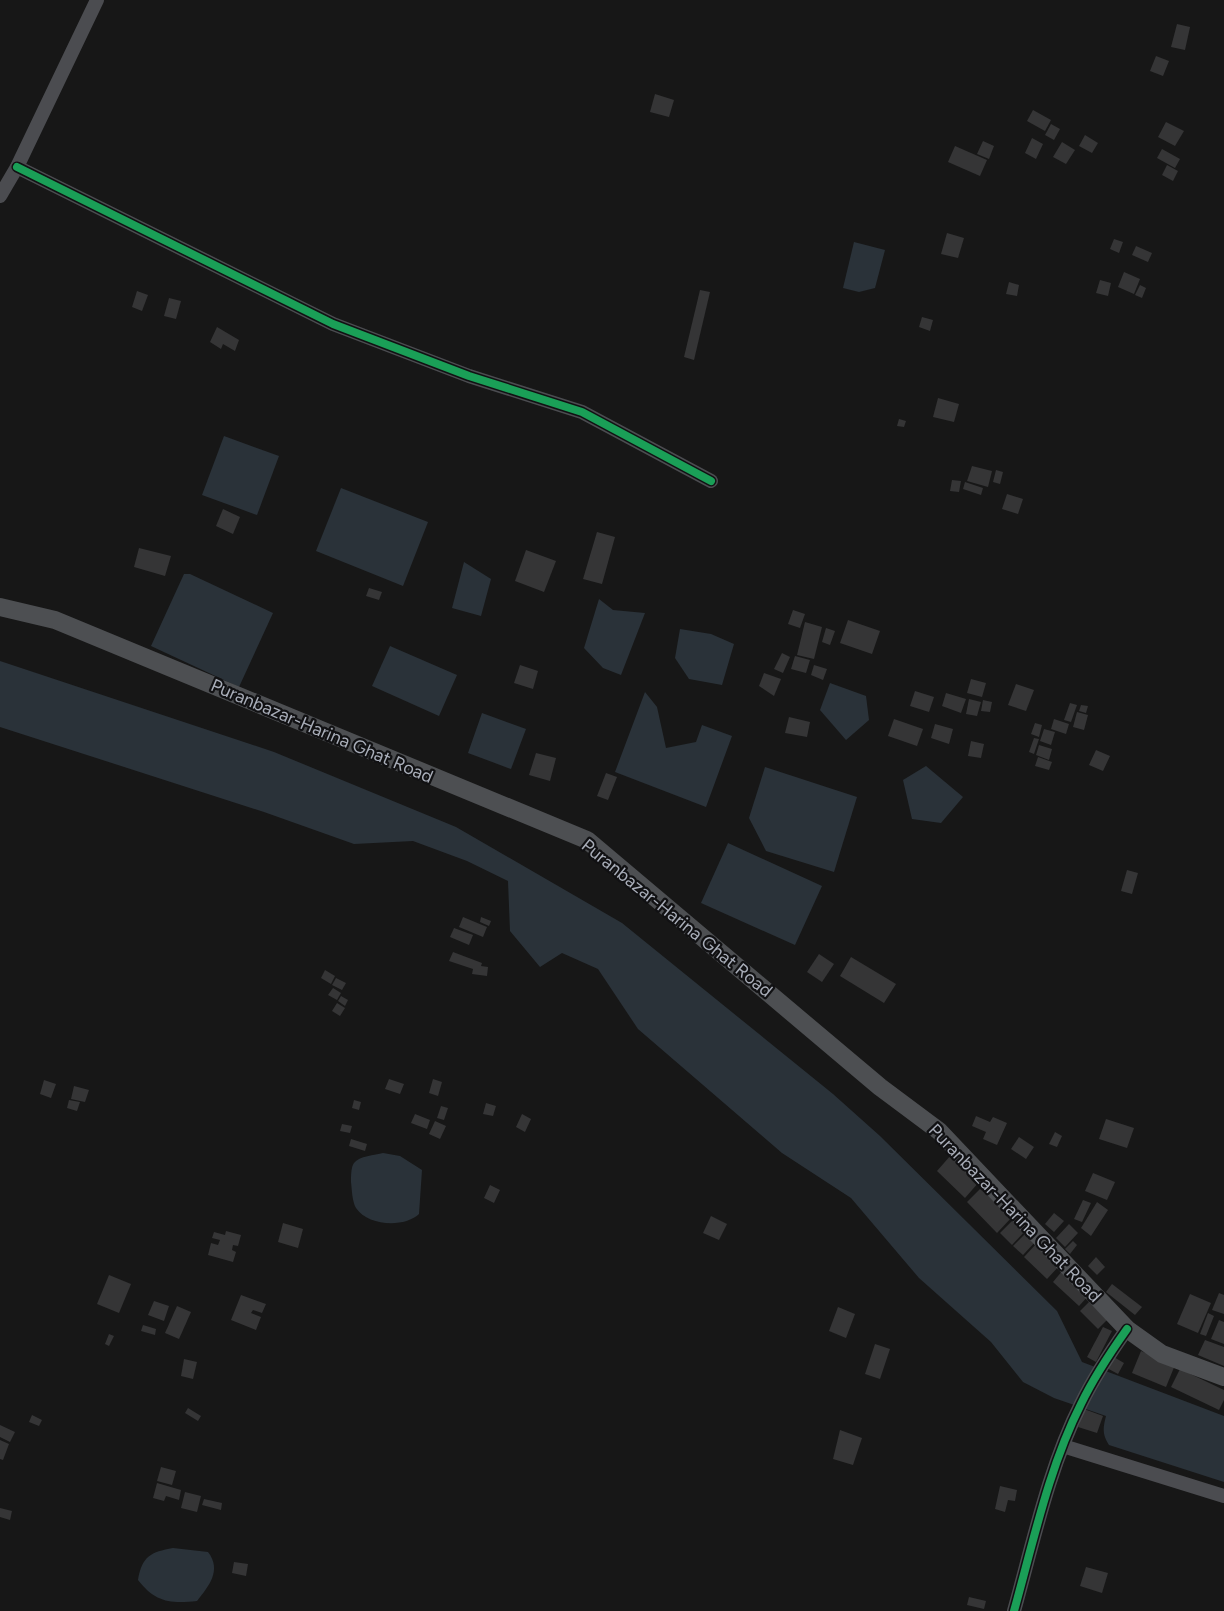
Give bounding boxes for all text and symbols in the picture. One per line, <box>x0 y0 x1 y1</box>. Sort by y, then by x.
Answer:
street label: Puranbazar-Harina Ghat Road <box>208 674 436 788</box>
street label: Puranbazar-Harina Ghat Road <box>577 834 777 1002</box>
street label: Puranbazar-Harina Ghat Road <box>924 1119 1106 1307</box>

